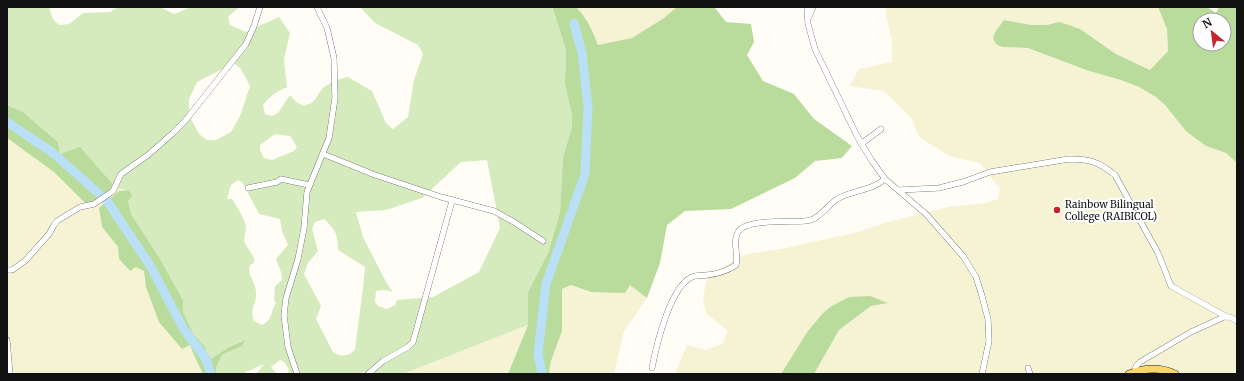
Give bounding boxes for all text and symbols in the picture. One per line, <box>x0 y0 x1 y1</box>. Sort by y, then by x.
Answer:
north arrow <box>1192 12 1232 52</box>
text: N <box>1200 15 1215 31</box>
place label: Rainbow Bilingual College (RAIBICOL) <box>1065 198 1157 223</box>
marker: Rainbow Bilingual College (RAIBICOL) <box>1052 205 1062 215</box>

